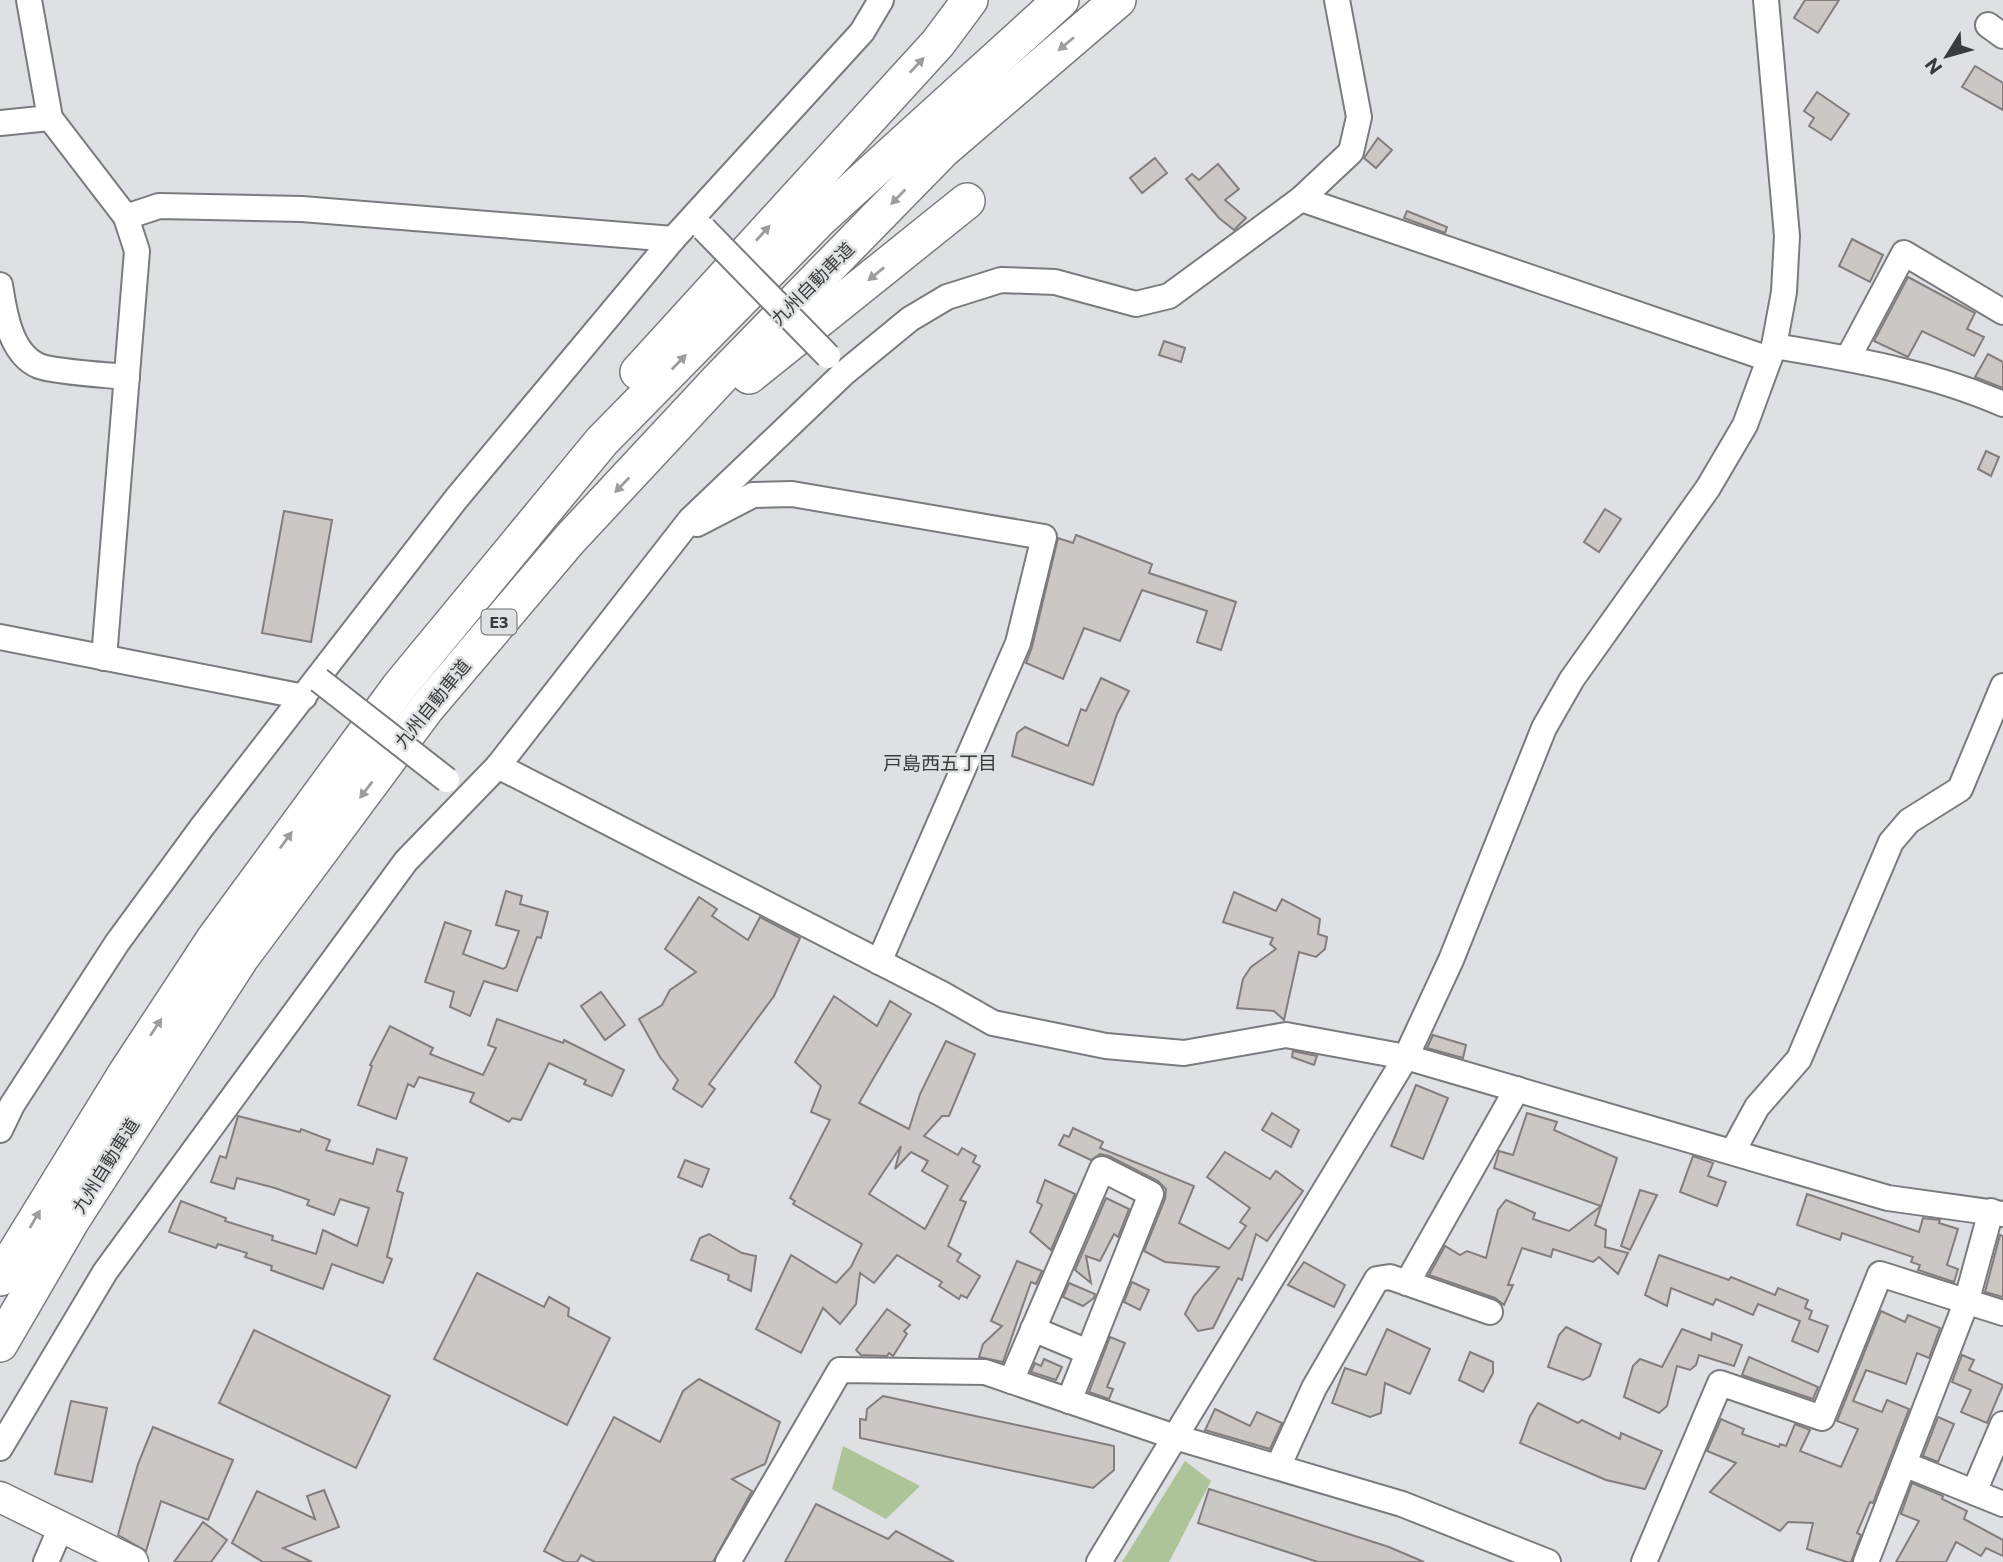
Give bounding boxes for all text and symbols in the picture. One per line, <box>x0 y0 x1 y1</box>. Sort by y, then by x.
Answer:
north arrow <box>1912 21 1982 91</box>
one-way arrow <box>1057 36 1075 51</box>
text: N <box>1920 54 1947 79</box>
one-way arrow <box>909 56 925 74</box>
one-way arrow <box>890 189 906 205</box>
one-way arrow <box>755 224 771 242</box>
street label: 九州自動車道 <box>766 237 858 329</box>
one-way arrow <box>868 267 886 282</box>
one-way arrow <box>671 354 687 371</box>
one-way arrow <box>613 476 630 493</box>
road number: E3 <box>482 610 516 635</box>
street label: 九州自動車道 <box>390 654 475 752</box>
district label: 戸島西五丁目 <box>883 751 997 774</box>
one-way arrow <box>359 781 373 799</box>
one-way arrow <box>279 831 293 849</box>
one-way arrow <box>150 1017 163 1036</box>
street label: 九州自動車道 <box>67 1114 143 1217</box>
one-way arrow <box>28 1209 41 1228</box>

